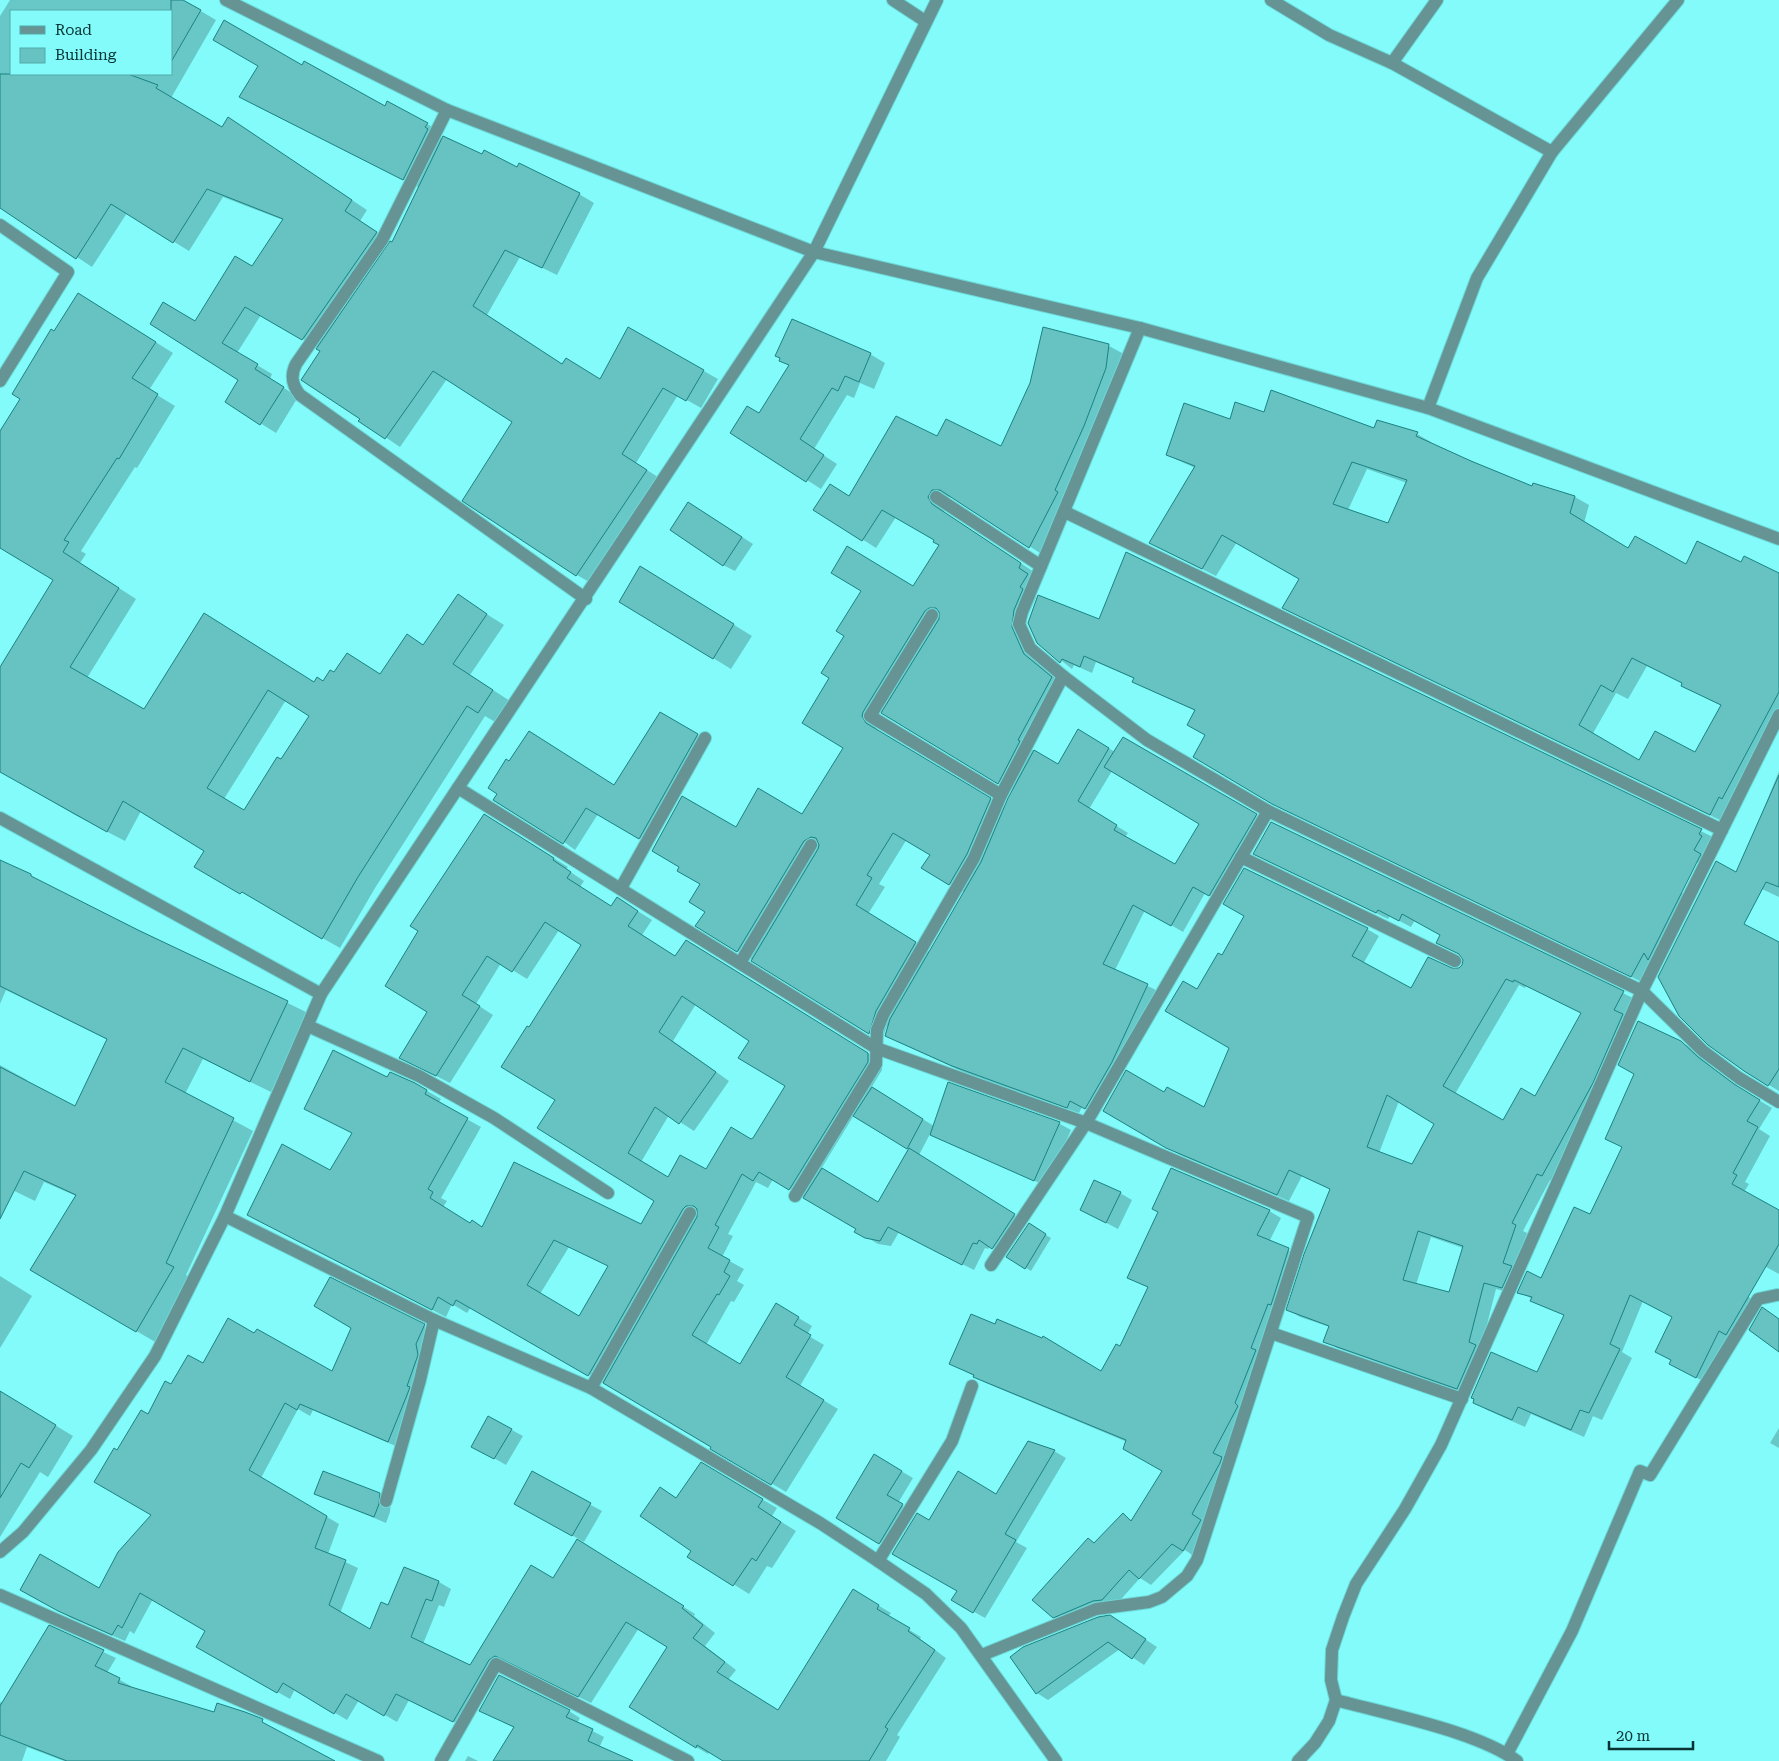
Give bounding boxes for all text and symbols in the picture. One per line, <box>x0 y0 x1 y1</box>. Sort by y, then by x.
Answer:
legend <box>10 10 172 75</box>
text: Road <box>55 21 92 39</box>
text: Building <box>55 46 117 64</box>
scale bar <box>1609 1718 1693 1750</box>
text: 20 m <box>1616 1727 1651 1745</box>

